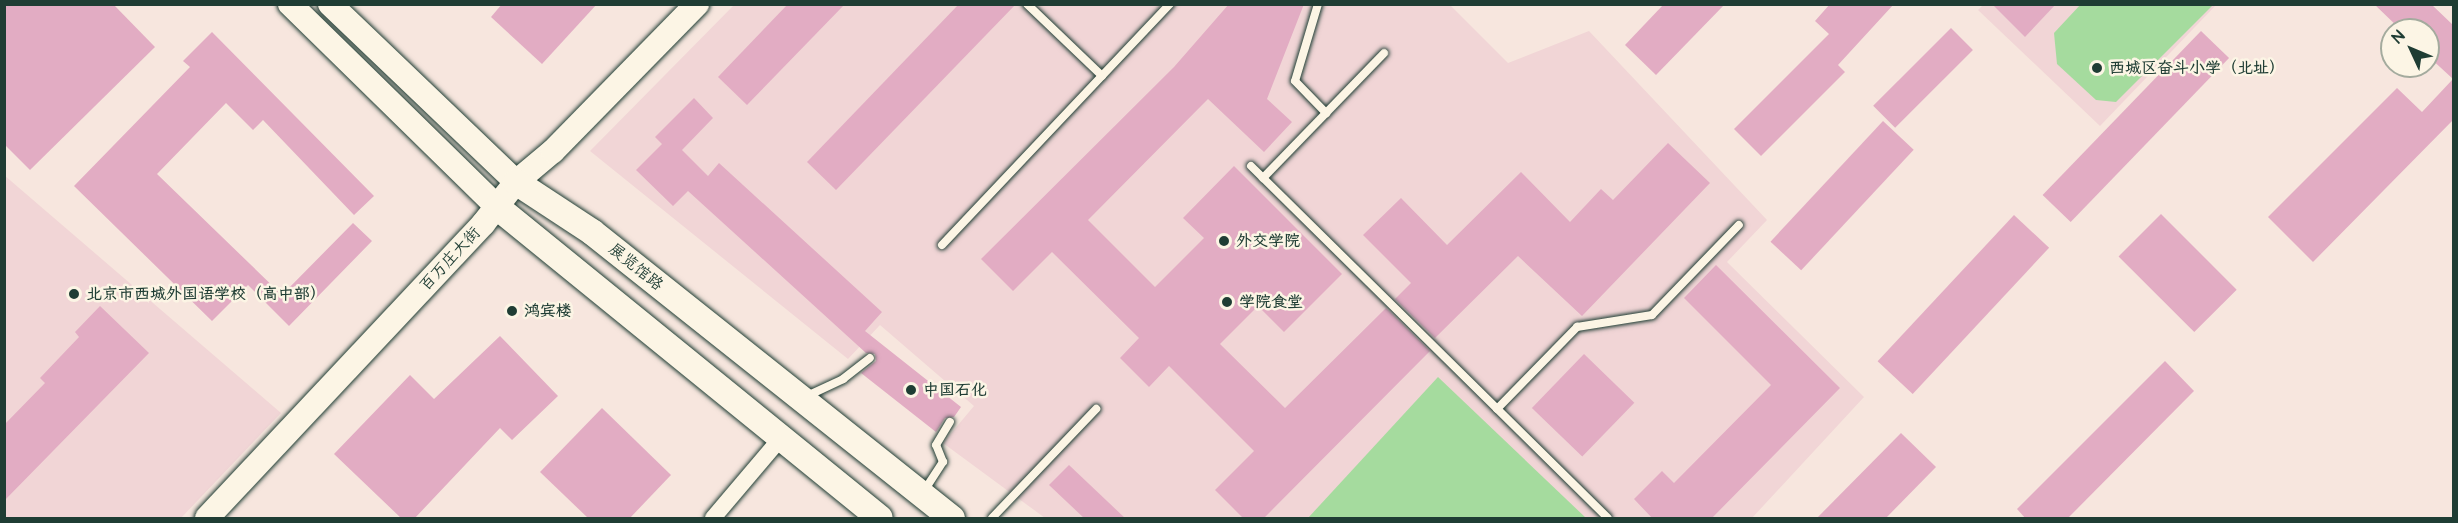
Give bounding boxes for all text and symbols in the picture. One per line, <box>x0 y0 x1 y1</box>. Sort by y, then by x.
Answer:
north arrow <box>2380 18 2440 78</box>
text: N <box>2387 26 2410 48</box>
place label: 西城区奋斗小学（北址） <box>2109 58 2285 78</box>
marker: 西城区奋斗小学（北址） <box>2090 61 2104 75</box>
street label: 百万庄大街 <box>416 223 484 295</box>
place label: 外交学院 <box>1236 231 1300 251</box>
marker: 外交学院 <box>1217 234 1231 248</box>
street label: 展览馆路 <box>605 239 667 295</box>
place label: 北京市西城外国语学校（高中部） <box>86 284 326 304</box>
marker: 北京市西城外国语学校（高中部） <box>67 287 81 301</box>
place label: 学院食堂 <box>1239 292 1303 312</box>
marker: 学院食堂 <box>1220 295 1234 309</box>
place label: 鸿宾楼 <box>524 301 572 321</box>
marker: 鸿宾楼 <box>505 304 519 318</box>
place label: 中国石化 <box>923 380 987 400</box>
marker: 中国石化 <box>904 383 918 397</box>

